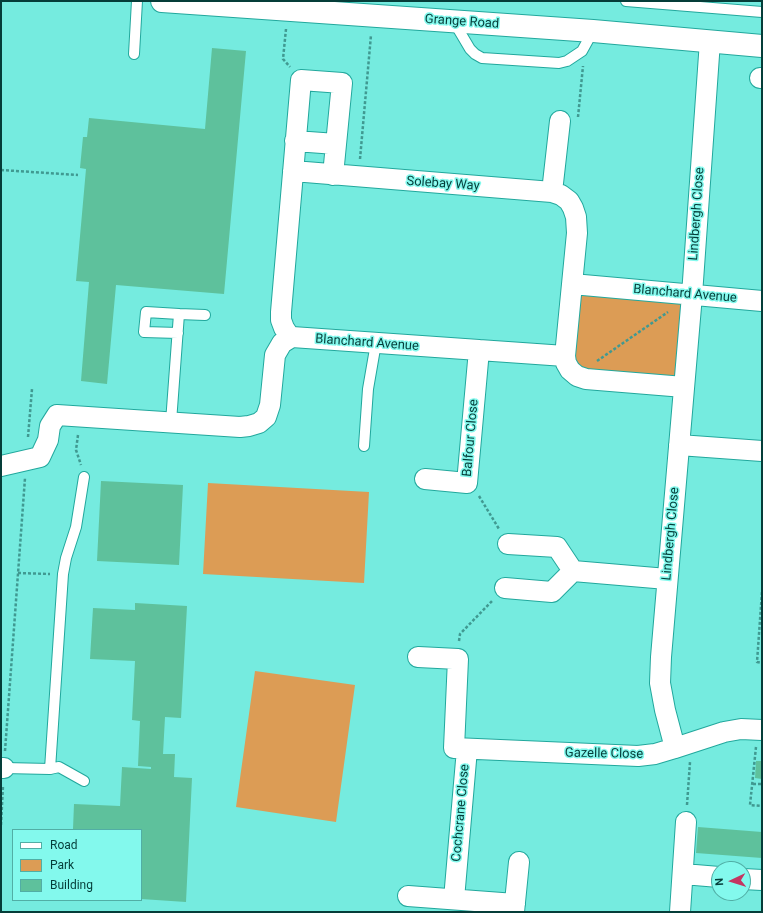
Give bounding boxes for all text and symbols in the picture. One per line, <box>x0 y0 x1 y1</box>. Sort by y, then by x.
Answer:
street label: Grange Road <box>424 12 500 32</box>
street label: Lindbergh Close <box>686 167 708 261</box>
street label: Solebay Way <box>406 174 480 194</box>
street label: Blanchard Avenue <box>633 282 737 306</box>
street label: Blanchard Avenue <box>315 332 419 354</box>
street label: Balfour Close <box>460 399 482 477</box>
street label: Lindbergh Close <box>659 487 683 581</box>
street label: Gazelle Close <box>565 746 643 762</box>
street label: Cochcrane Close <box>449 764 473 862</box>
legend <box>12 829 142 901</box>
text: Road <box>50 838 78 852</box>
text: Park <box>50 858 74 872</box>
north arrow <box>711 861 751 901</box>
text: N <box>713 877 726 886</box>
text: Building <box>50 878 93 892</box>

